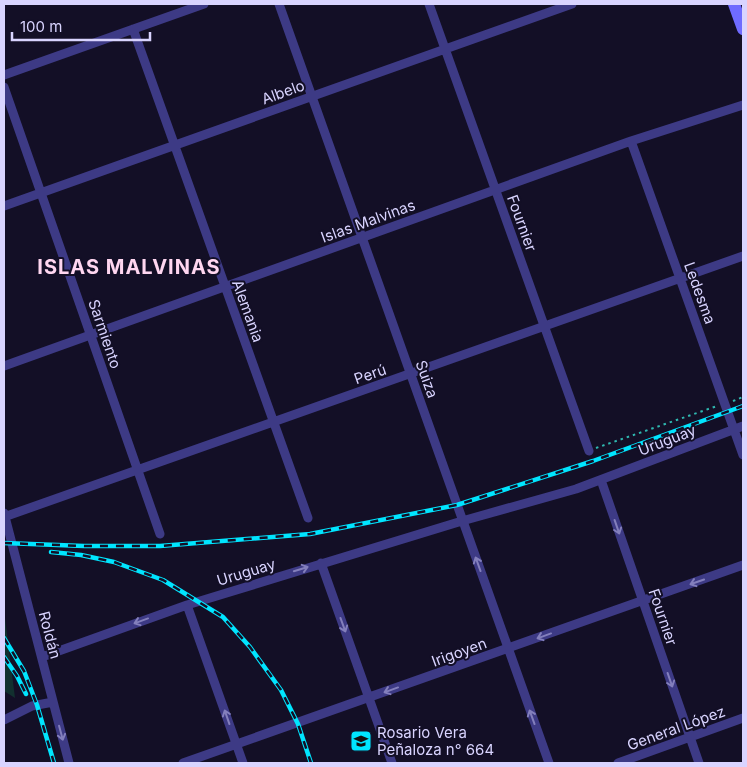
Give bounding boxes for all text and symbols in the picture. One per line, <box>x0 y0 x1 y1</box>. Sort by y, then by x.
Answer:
scale bar <box>12 10 150 42</box>
text: 100 m <box>20 17 62 36</box>
street label: Albelo <box>259 75 307 109</box>
street label: Fournier <box>503 192 541 254</box>
street label: Islas Malvinas <box>318 195 418 247</box>
district label: ISLAS MALVINAS <box>37 255 221 279</box>
street label: Ledesma <box>680 259 720 327</box>
street label: Alemania <box>228 277 268 345</box>
street label: Sarmiento <box>84 297 126 371</box>
street label: Suiza <box>411 358 443 400</box>
street label: Perú <box>351 360 389 388</box>
street label: Uruguay <box>635 420 699 460</box>
one-way arrow <box>612 518 622 534</box>
street label: Uruguay <box>214 554 278 590</box>
one-way arrow <box>473 557 482 573</box>
one-way arrow <box>292 564 308 574</box>
one-way arrow <box>690 577 706 587</box>
street label: Fournier <box>644 586 682 648</box>
street label: Roldán <box>35 609 65 661</box>
one-way arrow <box>134 617 150 626</box>
one-way arrow <box>339 617 348 633</box>
one-way arrow <box>537 632 552 641</box>
street label: Irigoyen <box>429 633 489 671</box>
one-way arrow <box>666 672 675 687</box>
one-way arrow <box>384 686 399 695</box>
street label: General López <box>624 701 728 755</box>
one-way arrow <box>222 710 231 725</box>
one-way arrow <box>527 710 536 726</box>
place label: Rosario Vera Peñaloza n° 664 <box>377 723 494 759</box>
one-way arrow <box>57 724 66 740</box>
school or university icon: Rosario Vera Peñaloza n° 664 <box>349 729 373 753</box>

